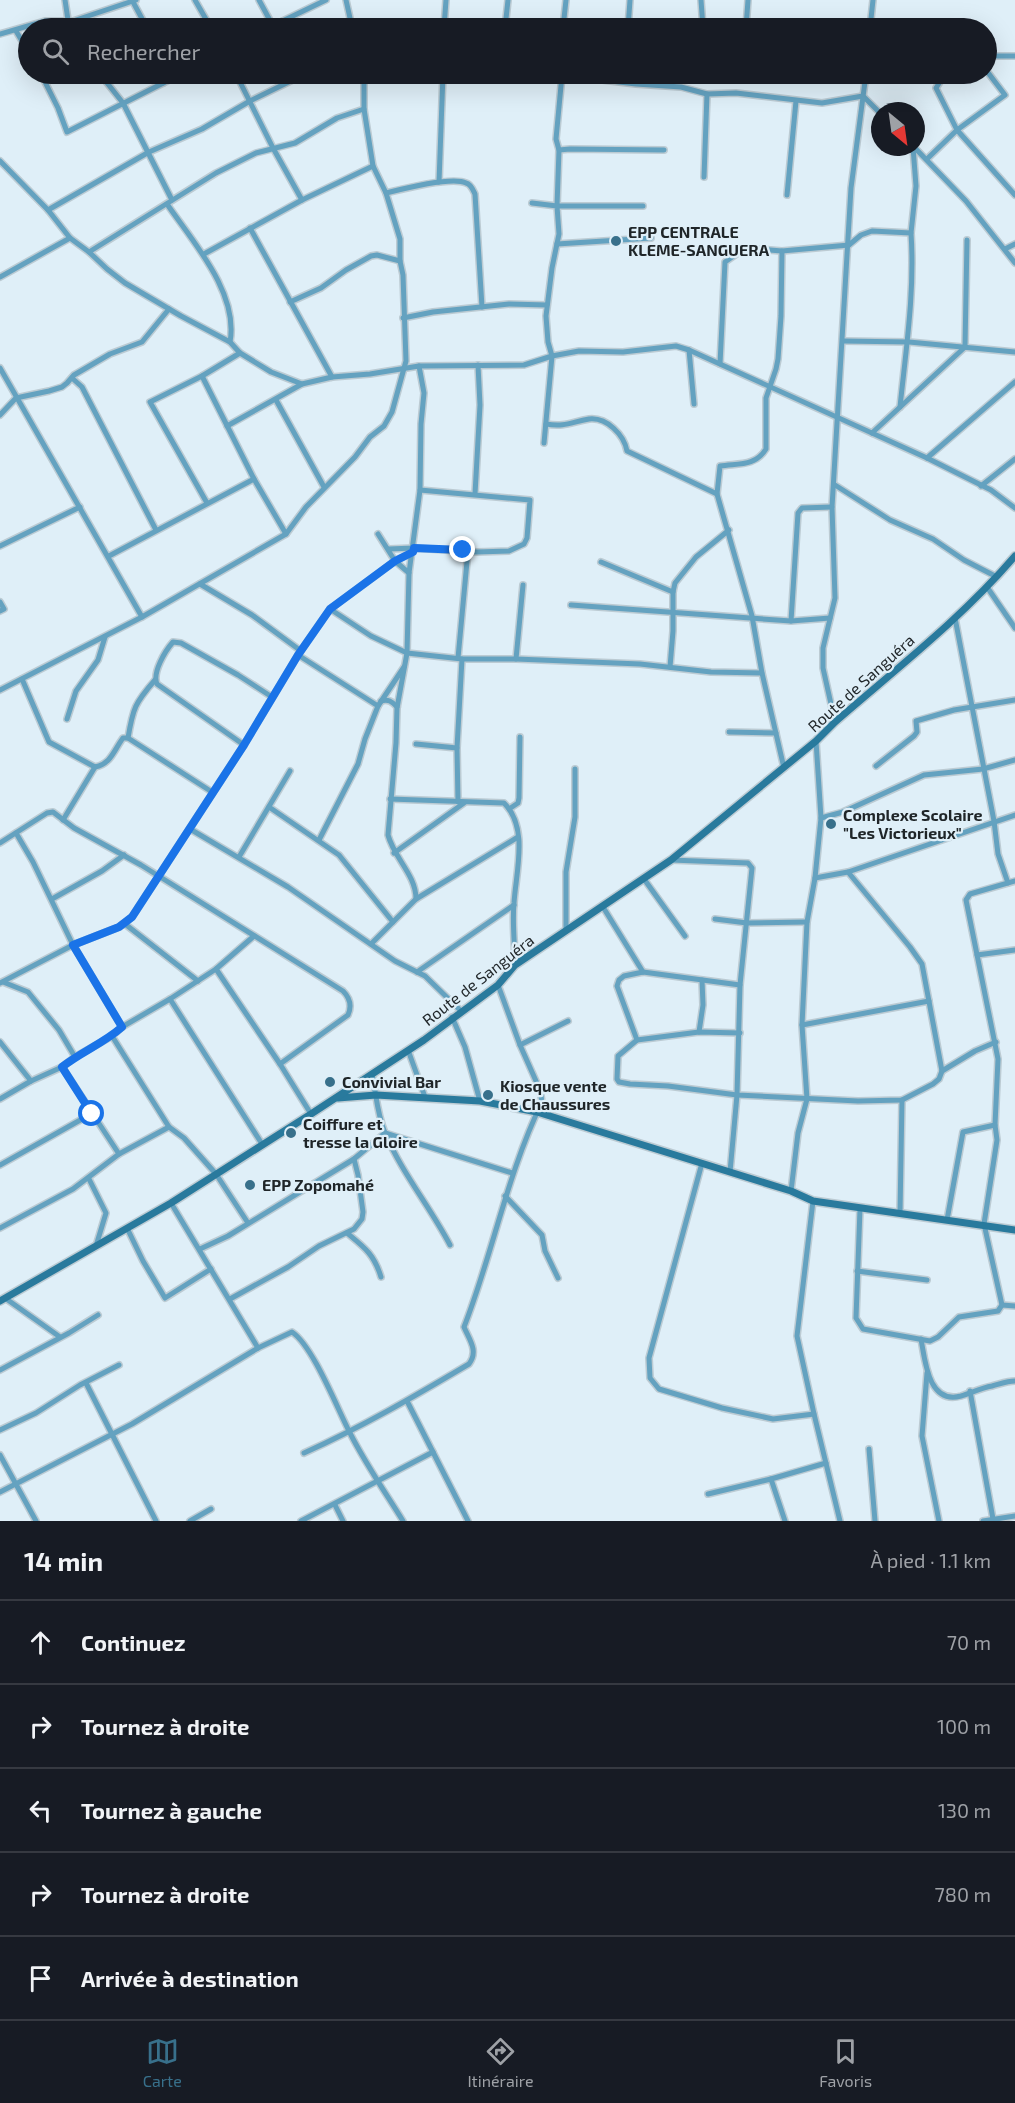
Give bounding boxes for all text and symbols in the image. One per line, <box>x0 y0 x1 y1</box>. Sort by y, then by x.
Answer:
search box <box>18 18 997 84</box>
icon: search <box>39 35 72 68</box>
text: Rechercher <box>87 38 200 64</box>
north arrow <box>871 102 925 156</box>
place label: EPP CENTRALE KLEME-SANGUERA <box>628 222 770 259</box>
marker: EPP CENTRALE KLEME-SANGUERA <box>609 234 623 248</box>
route end <box>449 536 475 562</box>
street label: Route de Sanguéra <box>804 630 918 735</box>
place label: Complexe Scolaire "Les Victorieux" <box>843 805 982 842</box>
marker: Complexe Scolaire "Les Victorieux" <box>824 817 838 831</box>
street label: Route de Sanguéra <box>418 930 537 1029</box>
place label: Convivial Bar <box>342 1072 441 1091</box>
marker: Convivial Bar <box>323 1075 337 1089</box>
place label: Kiosque vente de Chaussures <box>500 1076 610 1113</box>
marker: Kiosque vente de Chaussures <box>481 1088 495 1102</box>
route start <box>78 1100 104 1126</box>
place label: Coiffure et tresse la Gloire <box>303 1114 418 1151</box>
marker: Coiffure et tresse la Gloire <box>284 1126 298 1140</box>
place label: EPP Zopomahé <box>262 1175 374 1194</box>
marker: EPP Zopomahé <box>243 1178 257 1192</box>
text: 14 min <box>24 1545 103 1576</box>
text: À pied · 1.1 km <box>870 1548 991 1572</box>
icon: ahead <box>24 1626 57 1659</box>
text: Continuez <box>81 1629 185 1655</box>
text: 70 m <box>947 1630 991 1654</box>
icon: right <box>24 1710 57 1743</box>
text: Tournez à droite <box>81 1713 250 1739</box>
text: 100 m <box>937 1714 991 1738</box>
icon: left <box>24 1794 57 1827</box>
text: Tournez à gauche <box>81 1797 262 1823</box>
text: 130 m <box>938 1798 991 1822</box>
icon: right <box>24 1878 57 1911</box>
text: Tournez à droite <box>81 1881 250 1907</box>
text: 780 m <box>935 1882 991 1906</box>
icon: arrive <box>24 1962 57 1995</box>
text: Arrivée à destination <box>81 1965 299 1991</box>
tab: Carte <box>143 2035 182 2090</box>
tab: Itinéraire <box>467 2035 534 2090</box>
tab: Favoris <box>819 2035 872 2090</box>

